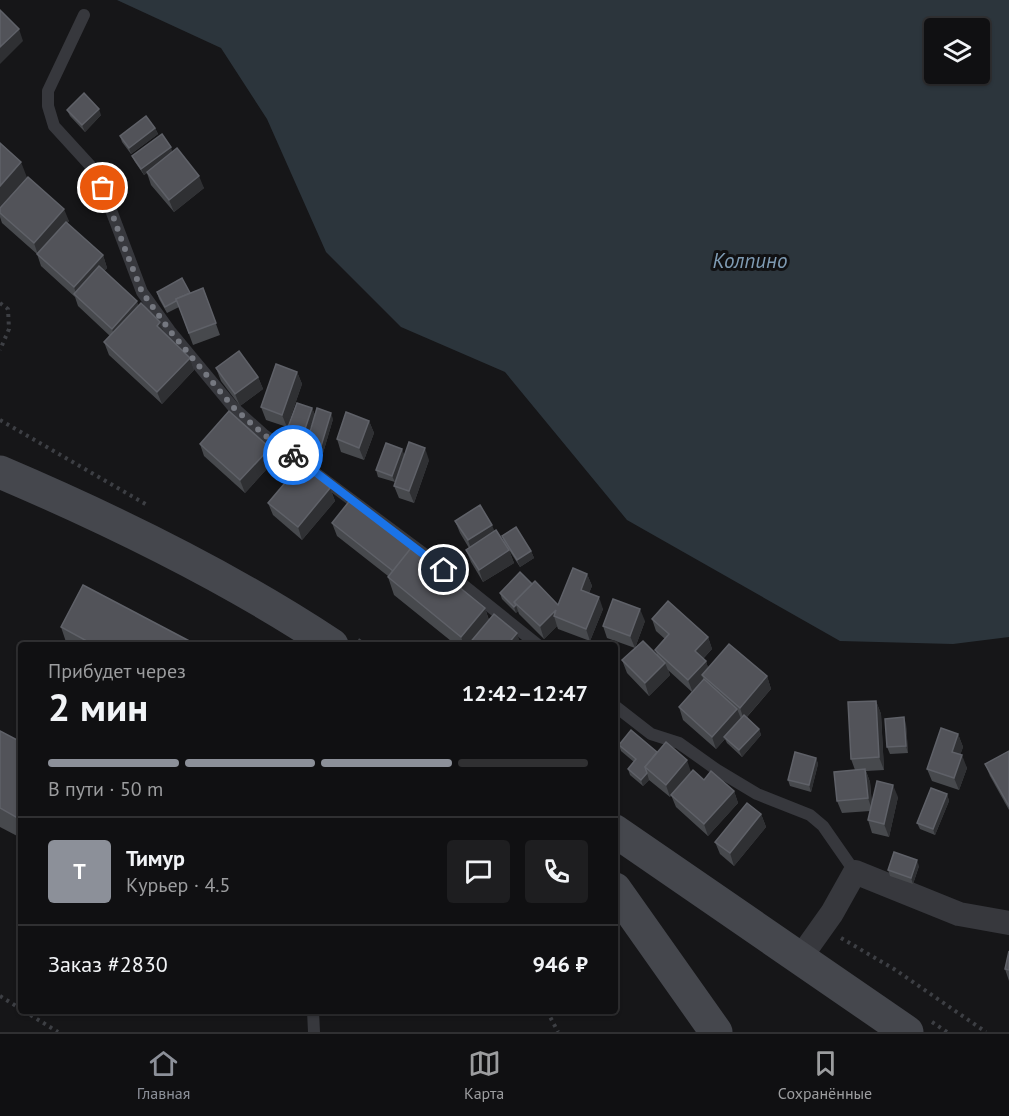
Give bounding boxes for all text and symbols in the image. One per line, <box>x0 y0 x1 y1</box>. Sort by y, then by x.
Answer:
map controls <box>924 18 990 84</box>
button: layers <box>924 18 990 84</box>
pin <box>77 162 128 213</box>
icon: bag <box>86 171 119 204</box>
water label: Колпино <box>712 247 788 274</box>
courier <box>263 425 323 485</box>
icon: bike <box>277 439 310 472</box>
pin <box>418 544 469 595</box>
icon: home <box>427 553 460 586</box>
text: Прибудет через <box>48 658 186 684</box>
text: 12:42–12:47 <box>462 679 588 707</box>
text: 2 мин <box>48 681 148 732</box>
text: В пути · 50 m <box>48 776 163 802</box>
button: chat <box>447 840 510 903</box>
button: phone <box>525 840 588 903</box>
text: Тимур <box>126 844 185 872</box>
text: Т <box>73 857 86 885</box>
text: Курьер · 4.5 <box>126 872 230 898</box>
text: Заказ #2830 <box>48 950 168 978</box>
text: 946 ₽ <box>533 950 588 978</box>
tab: Главная <box>137 1047 190 1103</box>
tab: Карта <box>464 1047 504 1103</box>
tab: Сохранённые <box>778 1047 872 1103</box>

